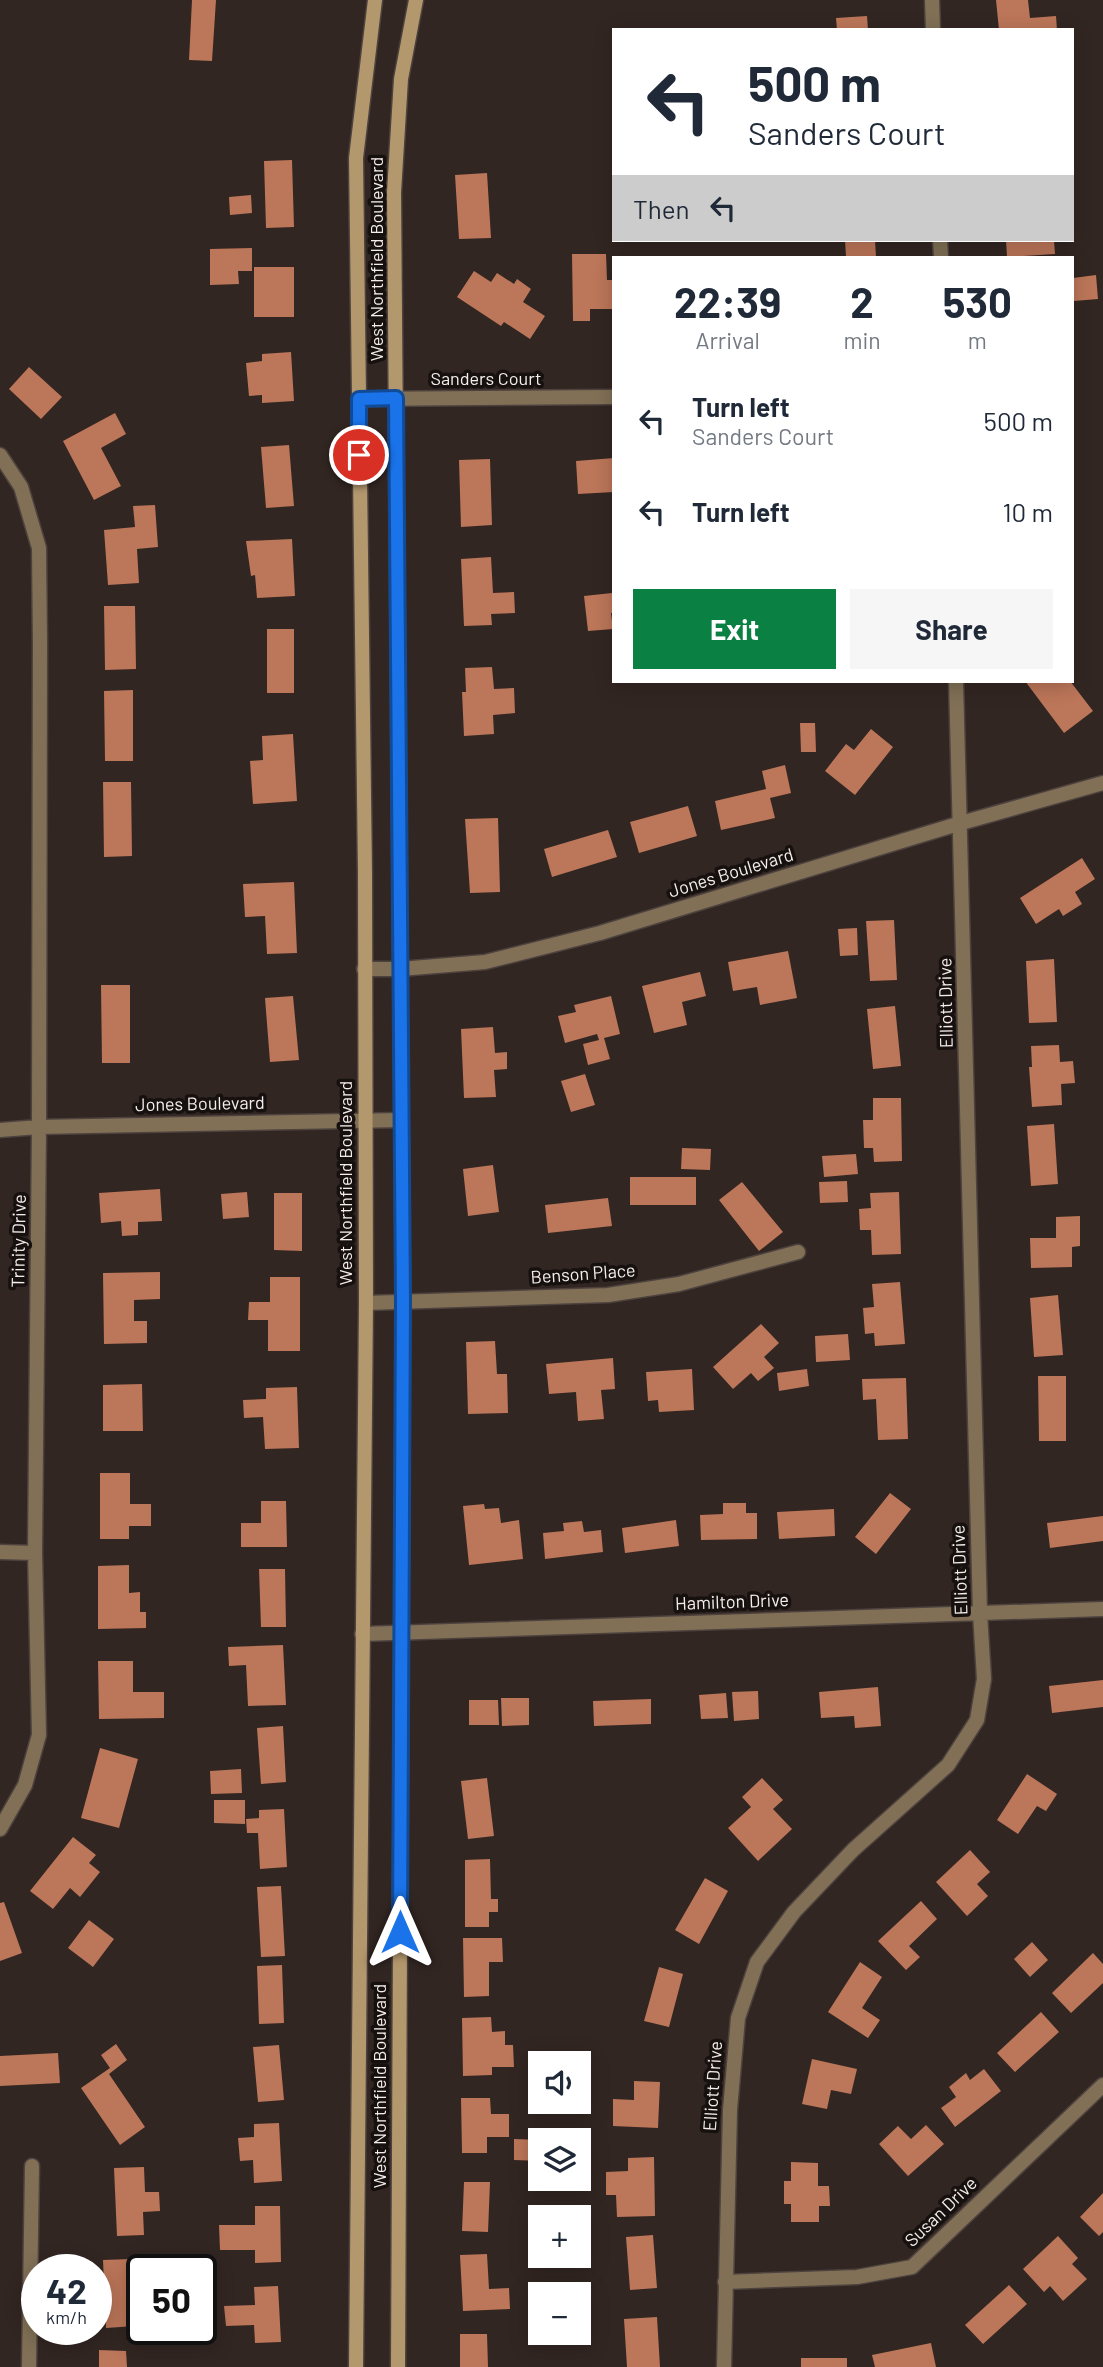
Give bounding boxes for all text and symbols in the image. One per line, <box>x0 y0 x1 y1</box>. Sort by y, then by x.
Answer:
text: 500 m <box>748 53 881 112</box>
icon: left <box>633 56 724 147</box>
text: Sanders Court <box>748 113 946 151</box>
street label: West Northfield Boulevard <box>365 157 387 361</box>
icon: left <box>704 189 742 227</box>
text: Then <box>633 193 690 224</box>
text: 22:39 <box>674 276 781 326</box>
text: 2 <box>850 276 874 326</box>
text: 530 <box>943 276 1012 326</box>
text: Arrival <box>696 326 760 354</box>
text: min <box>843 326 881 354</box>
text: m <box>968 326 987 354</box>
street label: Sanders Court <box>430 367 542 389</box>
text: Turn left <box>692 391 790 422</box>
icon: left <box>633 402 671 440</box>
text: 500 m <box>984 405 1053 436</box>
text: Sanders Court <box>692 422 834 450</box>
pin <box>329 425 389 485</box>
icon: arrive <box>340 436 378 474</box>
icon: left <box>633 493 671 531</box>
text: Turn left <box>692 496 790 527</box>
text: 10 m <box>1003 496 1053 527</box>
button: Exit <box>633 589 836 669</box>
button: Share <box>850 589 1053 669</box>
street label: Jones Boulevard <box>666 843 796 902</box>
street label: Elliott Drive <box>933 958 957 1048</box>
street label: West Northfield Boulevard <box>334 1081 356 1285</box>
street label: Jones Boulevard <box>135 1091 265 1115</box>
street label: Trinity Drive <box>6 1194 30 1288</box>
street label: Benson Place <box>530 1258 636 1288</box>
street label: Elliott Drive <box>946 1525 972 1616</box>
street label: Hamilton Drive <box>675 1588 789 1614</box>
position arrow <box>363 1895 437 1969</box>
street label: West Northfield Boulevard <box>368 1984 390 2188</box>
street label: Elliott Drive <box>698 2040 726 2132</box>
map controls <box>528 2051 591 2345</box>
button: sound <box>528 2051 591 2114</box>
button: layers <box>528 2128 591 2191</box>
street label: Susan Drive <box>900 2172 981 2251</box>
button: + <box>528 2205 591 2268</box>
speed limit sign: 50 <box>126 2254 217 2345</box>
text: 42 <box>46 2269 87 2311</box>
button: − <box>528 2282 591 2345</box>
text: km/h <box>46 2306 87 2328</box>

